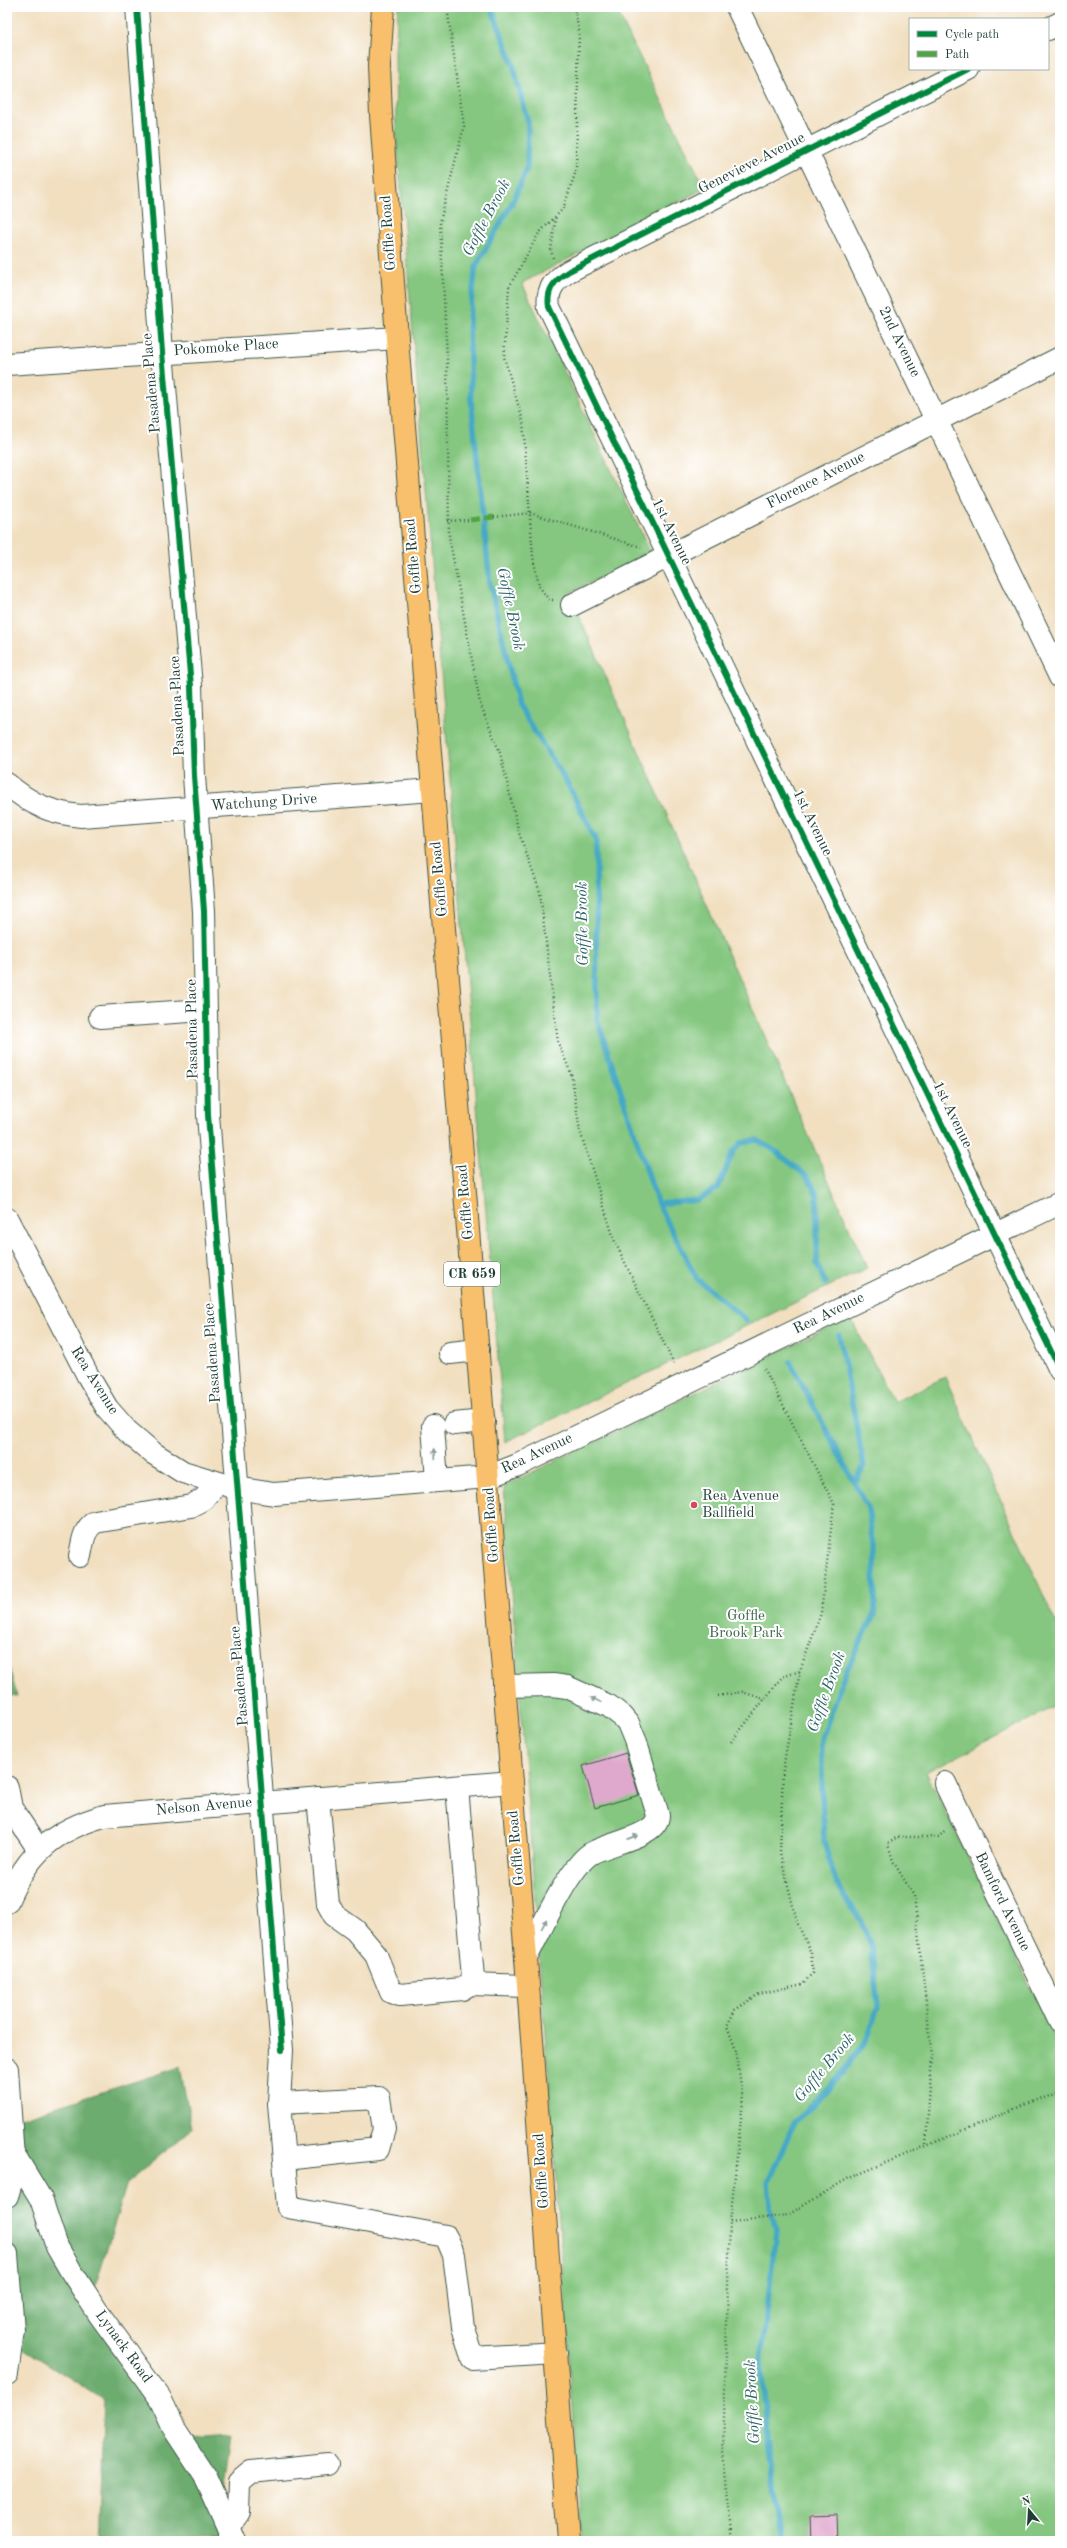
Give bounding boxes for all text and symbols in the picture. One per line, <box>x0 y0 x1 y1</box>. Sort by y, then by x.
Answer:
legend <box>909 18 1049 70</box>
text: Cycle path <box>945 29 1000 41</box>
text: Path <box>945 49 970 61</box>
street label: Genevieve Avenue <box>696 131 808 197</box>
water label: Goffle Brook <box>460 177 514 259</box>
street label: Goffle Road <box>379 195 399 271</box>
street label: 2nd Avenue <box>875 304 923 380</box>
street label: Pasadena Place <box>140 332 164 434</box>
street label: Pokomoke Place <box>173 337 279 359</box>
street label: Florence Avenue <box>764 450 868 512</box>
street label: 1st Avenue <box>648 496 694 568</box>
street label: Goffle Road <box>403 517 425 594</box>
water label: Goffle Brook <box>493 566 527 652</box>
street label: Pasadena Place <box>168 655 188 757</box>
street label: 1st Avenue <box>789 787 835 859</box>
street label: Watchung Drive <box>210 792 318 814</box>
street label: Goffle Road <box>429 840 451 917</box>
water label: Goffle Brook <box>574 881 592 966</box>
street label: Pasadena Place <box>185 979 201 1079</box>
street label: 1st Avenue <box>929 1079 975 1151</box>
street label: Goffle Road <box>455 1163 477 1240</box>
road number: CR 659 <box>444 1262 500 1286</box>
street label: Rea Avenue <box>791 1290 867 1338</box>
street label: Pasadena Place <box>202 1302 224 1404</box>
street label: Rea Avenue <box>67 1344 121 1418</box>
street label: Rea Avenue <box>499 1431 575 1477</box>
one-way arrow <box>432 1448 438 1460</box>
street label: Goffle Road <box>482 1487 502 1563</box>
place label: Rea Avenue Ballfield <box>702 1489 779 1521</box>
marker: Rea Avenue Ballfield <box>689 1500 699 1510</box>
park label: Goffle Brook Park <box>709 1609 783 1641</box>
street label: Pasadena Place <box>228 1625 252 1727</box>
water label: Goffle Brook <box>805 1649 849 1735</box>
one-way arrow <box>591 1697 602 1704</box>
street label: Nelson Avenue <box>155 1795 253 1819</box>
street label: Goffle Road <box>506 1809 528 1886</box>
one-way arrow <box>627 1833 639 1839</box>
street label: Bamford Avenue <box>972 1850 1032 1954</box>
one-way arrow <box>541 1918 547 1930</box>
water label: Goffle Brook <box>792 2030 858 2106</box>
street label: Goffle Road <box>532 2133 552 2209</box>
street label: Lynack Road <box>92 2308 154 2386</box>
water label: Goffle Brook <box>743 2359 763 2445</box>
north arrow <box>1009 2490 1049 2530</box>
text: N <box>1021 2495 1033 2508</box>

